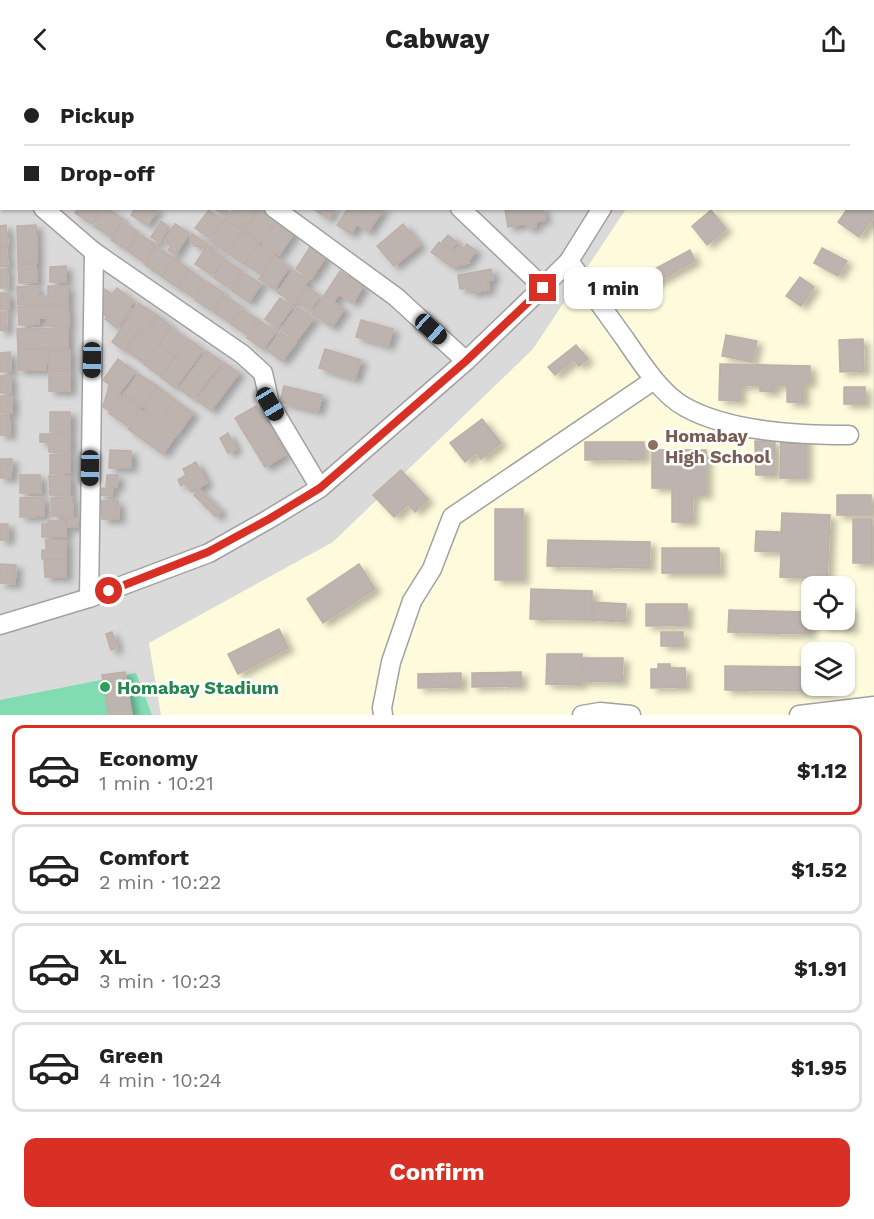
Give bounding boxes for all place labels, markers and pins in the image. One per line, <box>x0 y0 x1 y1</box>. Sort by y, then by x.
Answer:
place label: Homabay High School <box>665 425 771 467</box>
marker: Homabay High School <box>646 438 660 452</box>
place label: Homabay Stadium <box>117 677 279 698</box>
marker: Homabay Stadium <box>98 680 112 694</box>

